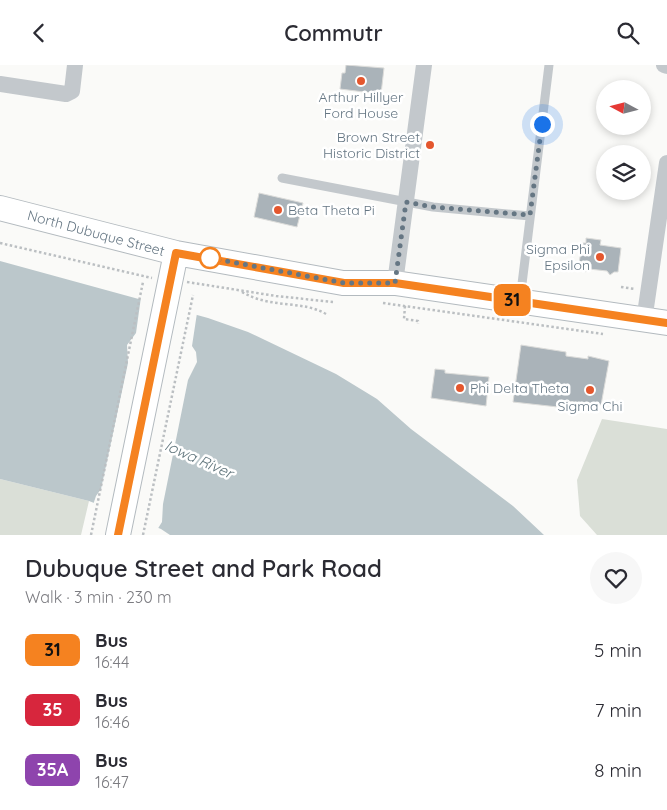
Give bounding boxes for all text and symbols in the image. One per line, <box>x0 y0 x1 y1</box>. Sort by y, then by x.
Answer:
icon: back <box>25 19 53 47</box>
text: Commutr <box>284 19 383 47</box>
icon: search <box>614 19 642 47</box>
marker: Arthur Hillyer Ford House <box>355 75 367 87</box>
north arrow <box>596 80 651 135</box>
map controls <box>596 80 651 200</box>
place label: Arthur Hillyer Ford House <box>319 88 404 122</box>
your location <box>530 112 555 137</box>
place label: Brown Street Historic District <box>323 128 420 162</box>
marker: Brown Street Historic District <box>424 139 436 151</box>
button: layers <box>596 145 651 200</box>
place label: Beta Theta Pi <box>288 201 375 219</box>
marker: Beta Theta Pi <box>272 204 284 216</box>
street label: North Dubuque Street <box>25 206 167 260</box>
place label: Sigma Phi Epsilon <box>526 240 590 274</box>
unlabelled marker <box>199 247 221 269</box>
marker: Sigma Phi Epsilon <box>594 251 606 263</box>
line badge: 31 <box>490 284 534 316</box>
text: 31 <box>504 288 520 311</box>
place label: Phi Delta Theta <box>470 379 569 397</box>
marker: Phi Delta Theta <box>454 382 466 394</box>
marker: Sigma Chi <box>584 384 596 396</box>
place label: Sigma Chi <box>558 397 622 415</box>
water label: Iowa River <box>162 436 238 483</box>
button: heart <box>590 552 642 604</box>
text: Dubuque Street and Park Road <box>25 553 382 583</box>
text: Walk · 3 min · 230 m <box>25 587 172 607</box>
text: Bus <box>95 628 128 652</box>
text: 31 <box>44 638 61 661</box>
text: 5 min <box>594 638 642 662</box>
text: 16:44 <box>95 652 129 672</box>
text: Bus <box>95 688 128 712</box>
text: 35 <box>42 698 63 721</box>
text: 7 min <box>595 698 642 722</box>
text: 16:46 <box>95 712 130 732</box>
text: Bus <box>95 748 128 772</box>
text: 35A <box>37 758 68 781</box>
text: 8 min <box>594 758 642 782</box>
text: 16:47 <box>95 772 129 792</box>

